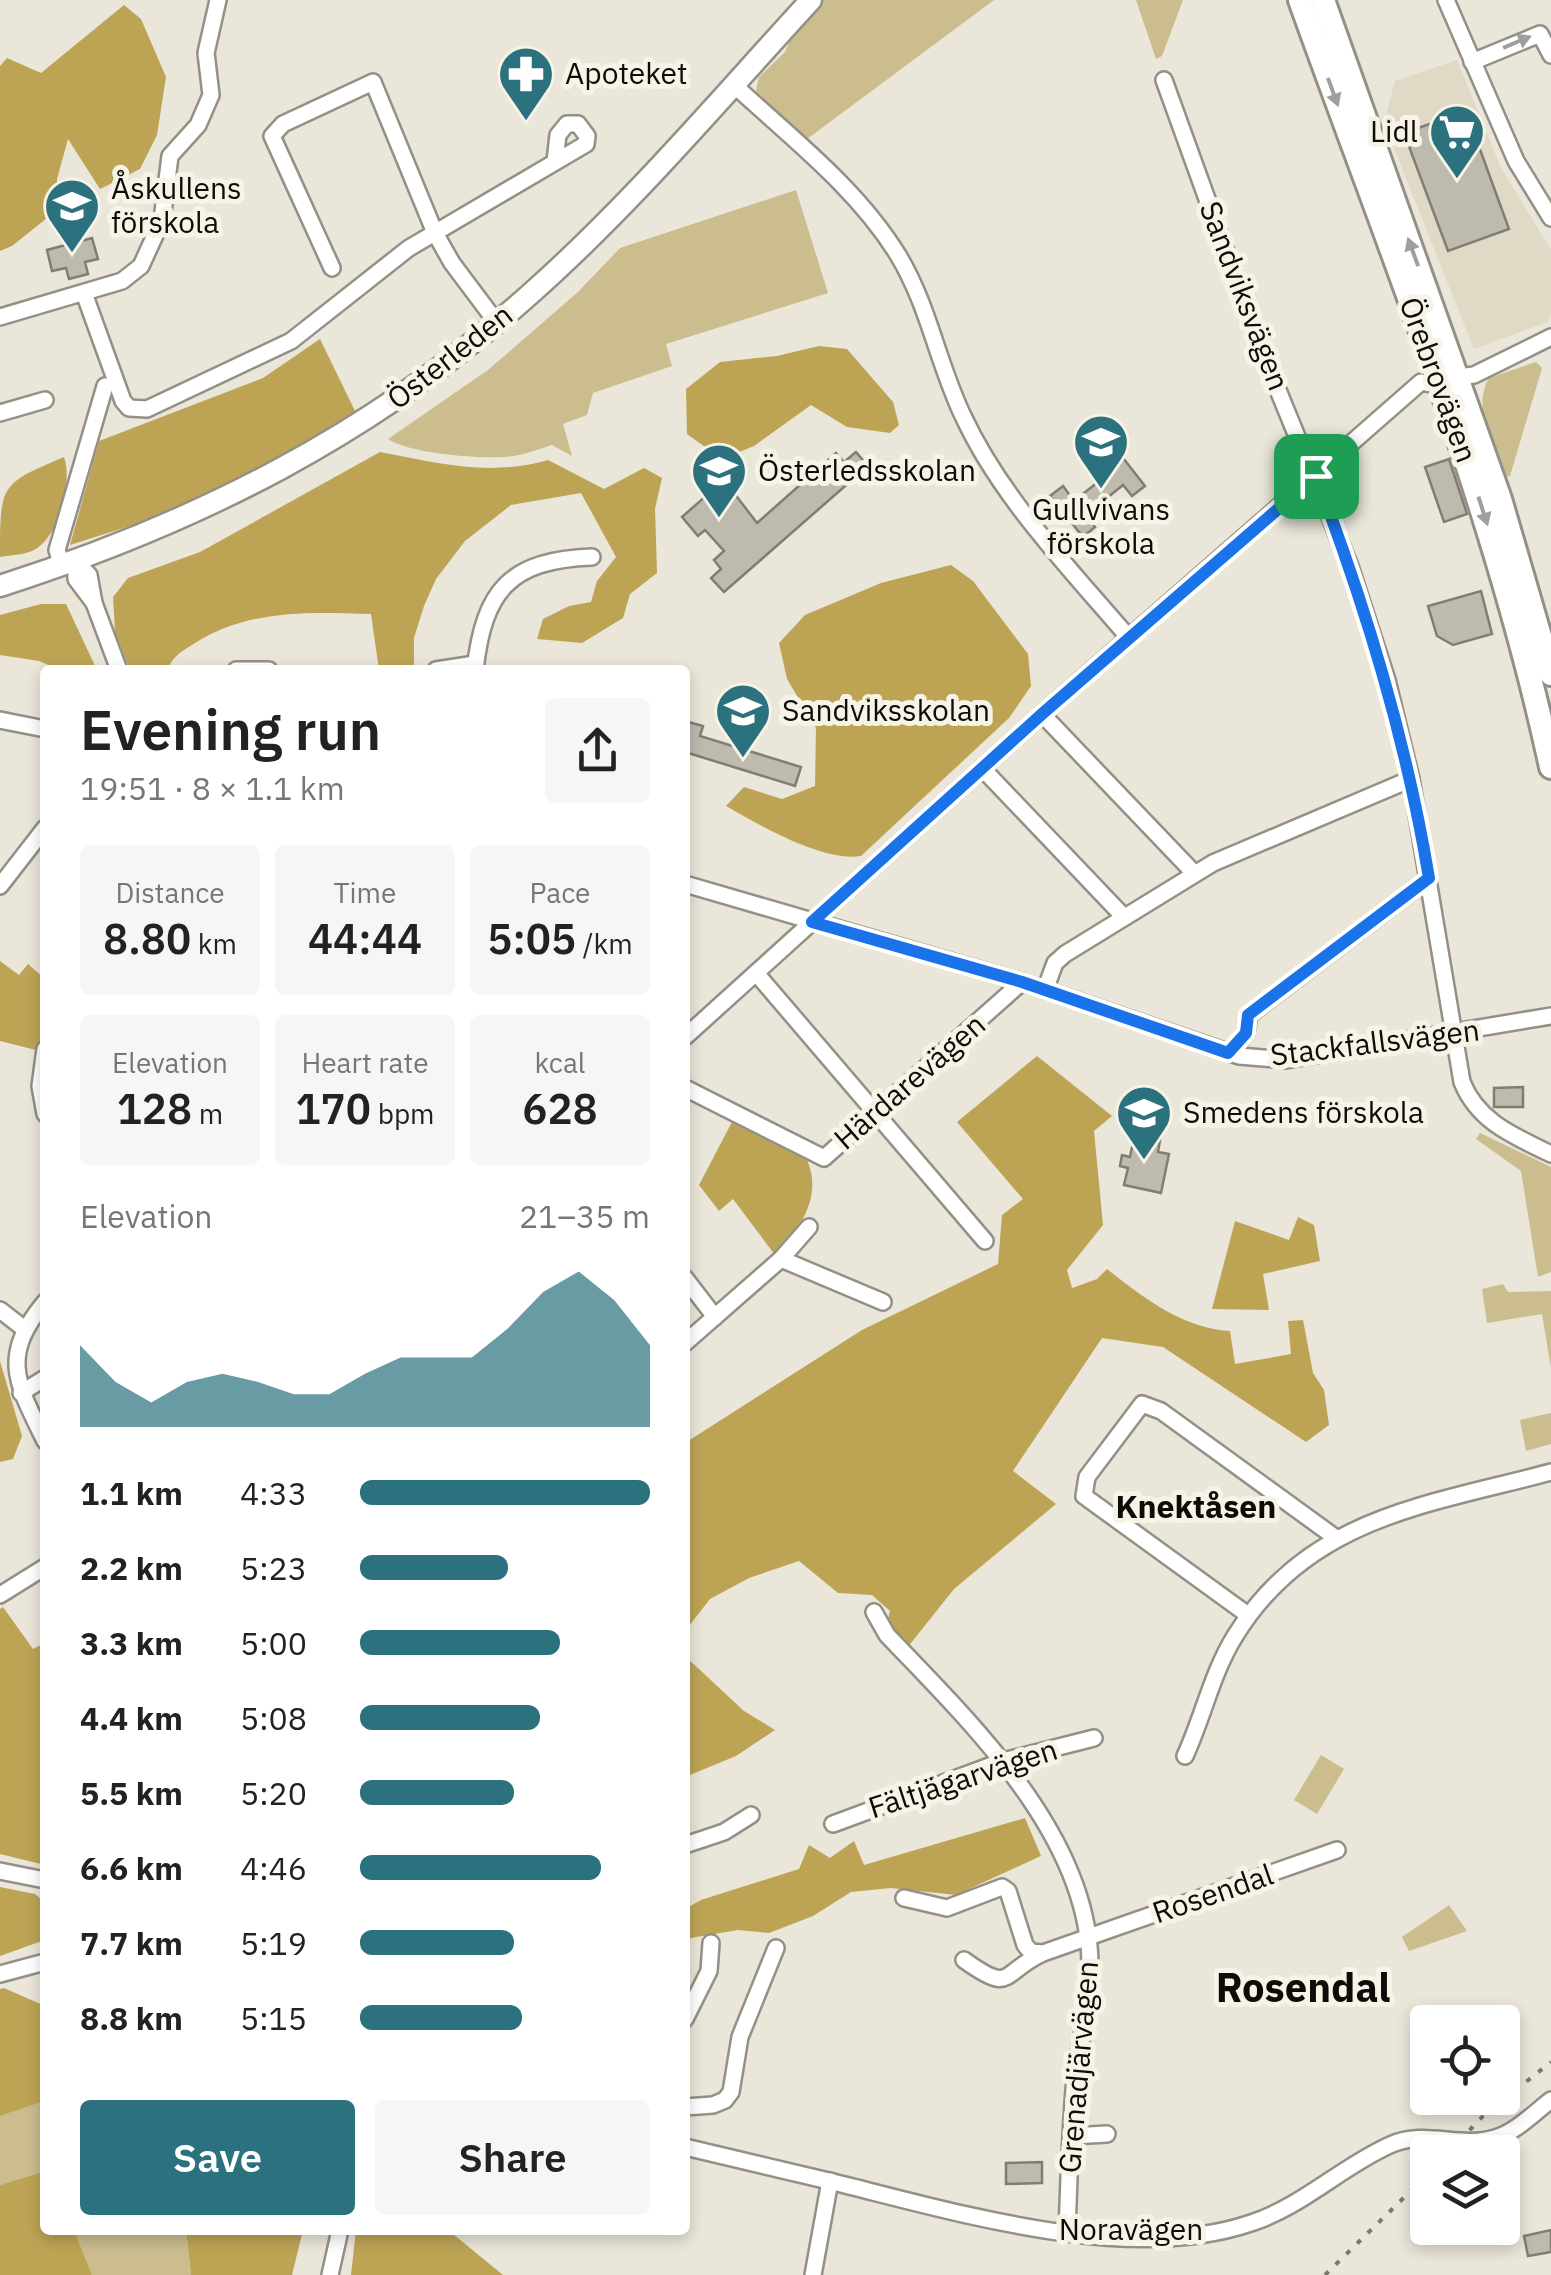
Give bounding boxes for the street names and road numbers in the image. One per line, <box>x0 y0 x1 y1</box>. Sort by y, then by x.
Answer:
street label: Sandviksvägen <box>1191 195 1299 396</box>
street label: Örebrovägen <box>1391 291 1487 467</box>
street label: Österleden <box>378 295 520 417</box>
street label: Härdarevägen <box>825 1004 993 1157</box>
street label: Stackfallsvägen <box>1268 1009 1482 1074</box>
street label: Fältjägarvägen <box>863 1729 1062 1826</box>
street label: Rosendal <box>1147 1854 1278 1931</box>
street label: Grenadjärvägen <box>1049 1959 1106 2175</box>
street label: Noravägen <box>1059 2209 1203 2248</box>

